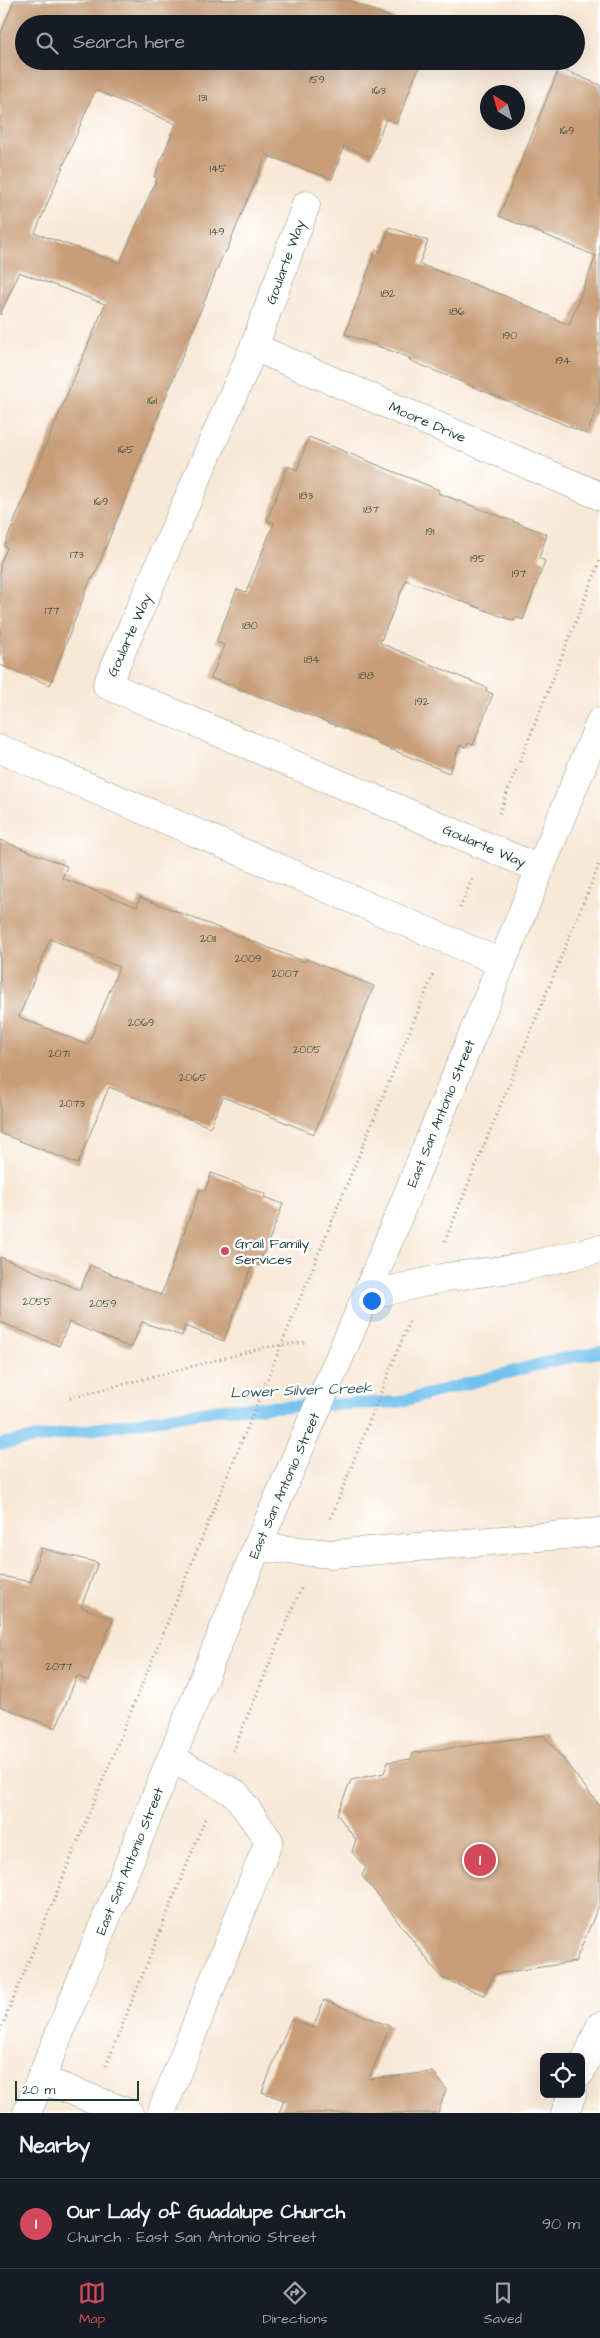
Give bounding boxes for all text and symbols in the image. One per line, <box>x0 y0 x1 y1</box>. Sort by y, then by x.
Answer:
search box <box>15 15 585 70</box>
icon: search <box>33 29 61 57</box>
text: Search here <box>73 29 185 56</box>
house number: 159 <box>309 72 325 87</box>
house number: 163 <box>372 83 386 98</box>
north arrow <box>480 85 525 130</box>
house number: 131 <box>199 90 208 105</box>
house number: 169 <box>560 123 574 138</box>
house number: 145 <box>210 161 227 176</box>
street label: Goularte Way <box>261 217 311 307</box>
house number: 149 <box>209 224 225 239</box>
house number: 182 <box>381 286 396 301</box>
house number: 186 <box>449 304 465 319</box>
house number: 190 <box>503 328 517 343</box>
house number: 194 <box>555 353 571 368</box>
house number: 161 <box>147 393 157 408</box>
street label: Moore Drive <box>386 397 469 448</box>
house number: 165 <box>118 442 134 457</box>
house number: 183 <box>299 488 313 503</box>
house number: 169 <box>94 494 108 509</box>
house number: 187 <box>363 502 379 517</box>
house number: 191 <box>425 524 435 539</box>
house number: 173 <box>70 547 84 562</box>
house number: 195 <box>470 551 486 566</box>
house number: 197 <box>512 566 526 581</box>
street label: Goularte Way <box>103 591 157 680</box>
house number: 177 <box>45 603 60 618</box>
house number: 180 <box>242 618 258 633</box>
house number: 184 <box>304 652 321 667</box>
house number: 188 <box>358 668 374 683</box>
house number: 192 <box>415 694 430 709</box>
street label: Goularte Way <box>439 820 529 873</box>
house number: 2011 <box>200 931 217 946</box>
house number: 2009 <box>235 951 261 966</box>
house number: 2007 <box>272 966 299 981</box>
house number: 2069 <box>128 1015 154 1030</box>
street label: East San Antonio Street <box>402 1036 481 1190</box>
house number: 2005 <box>293 1042 321 1057</box>
house number: 2071 <box>48 1046 70 1061</box>
house number: 2065 <box>179 1070 207 1085</box>
house number: 2073 <box>59 1096 85 1111</box>
place label: Grail Family Services <box>235 1234 310 1270</box>
marker: Grail Family Services <box>219 1245 231 1257</box>
your location <box>359 1288 385 1314</box>
house number: 2055 <box>23 1294 52 1309</box>
house number: 2059 <box>89 1296 117 1311</box>
water label: Lower Silver Creek <box>230 1377 373 1403</box>
street label: East San Antonio Street <box>244 1409 325 1562</box>
house number: 2077 <box>46 1659 73 1674</box>
street label: East San Antonio Street <box>91 1784 169 1938</box>
pin: 1 <box>464 1841 496 1879</box>
map controls <box>540 2053 585 2098</box>
button: locate <box>540 2053 585 2098</box>
scale bar <box>15 2078 139 2101</box>
text: 20 m <box>22 2080 55 2100</box>
text: Nearby <box>20 2131 90 2160</box>
text: Our Lady of Guadalupe Church <box>67 2199 345 2226</box>
text: 1 <box>35 2213 37 2235</box>
text: 90 m <box>542 2213 580 2235</box>
text: Church · East San Antonio Street <box>67 2226 317 2248</box>
tab: Map <box>78 2279 106 2329</box>
tab: Directions <box>262 2279 327 2329</box>
tab: Saved <box>484 2279 522 2329</box>

